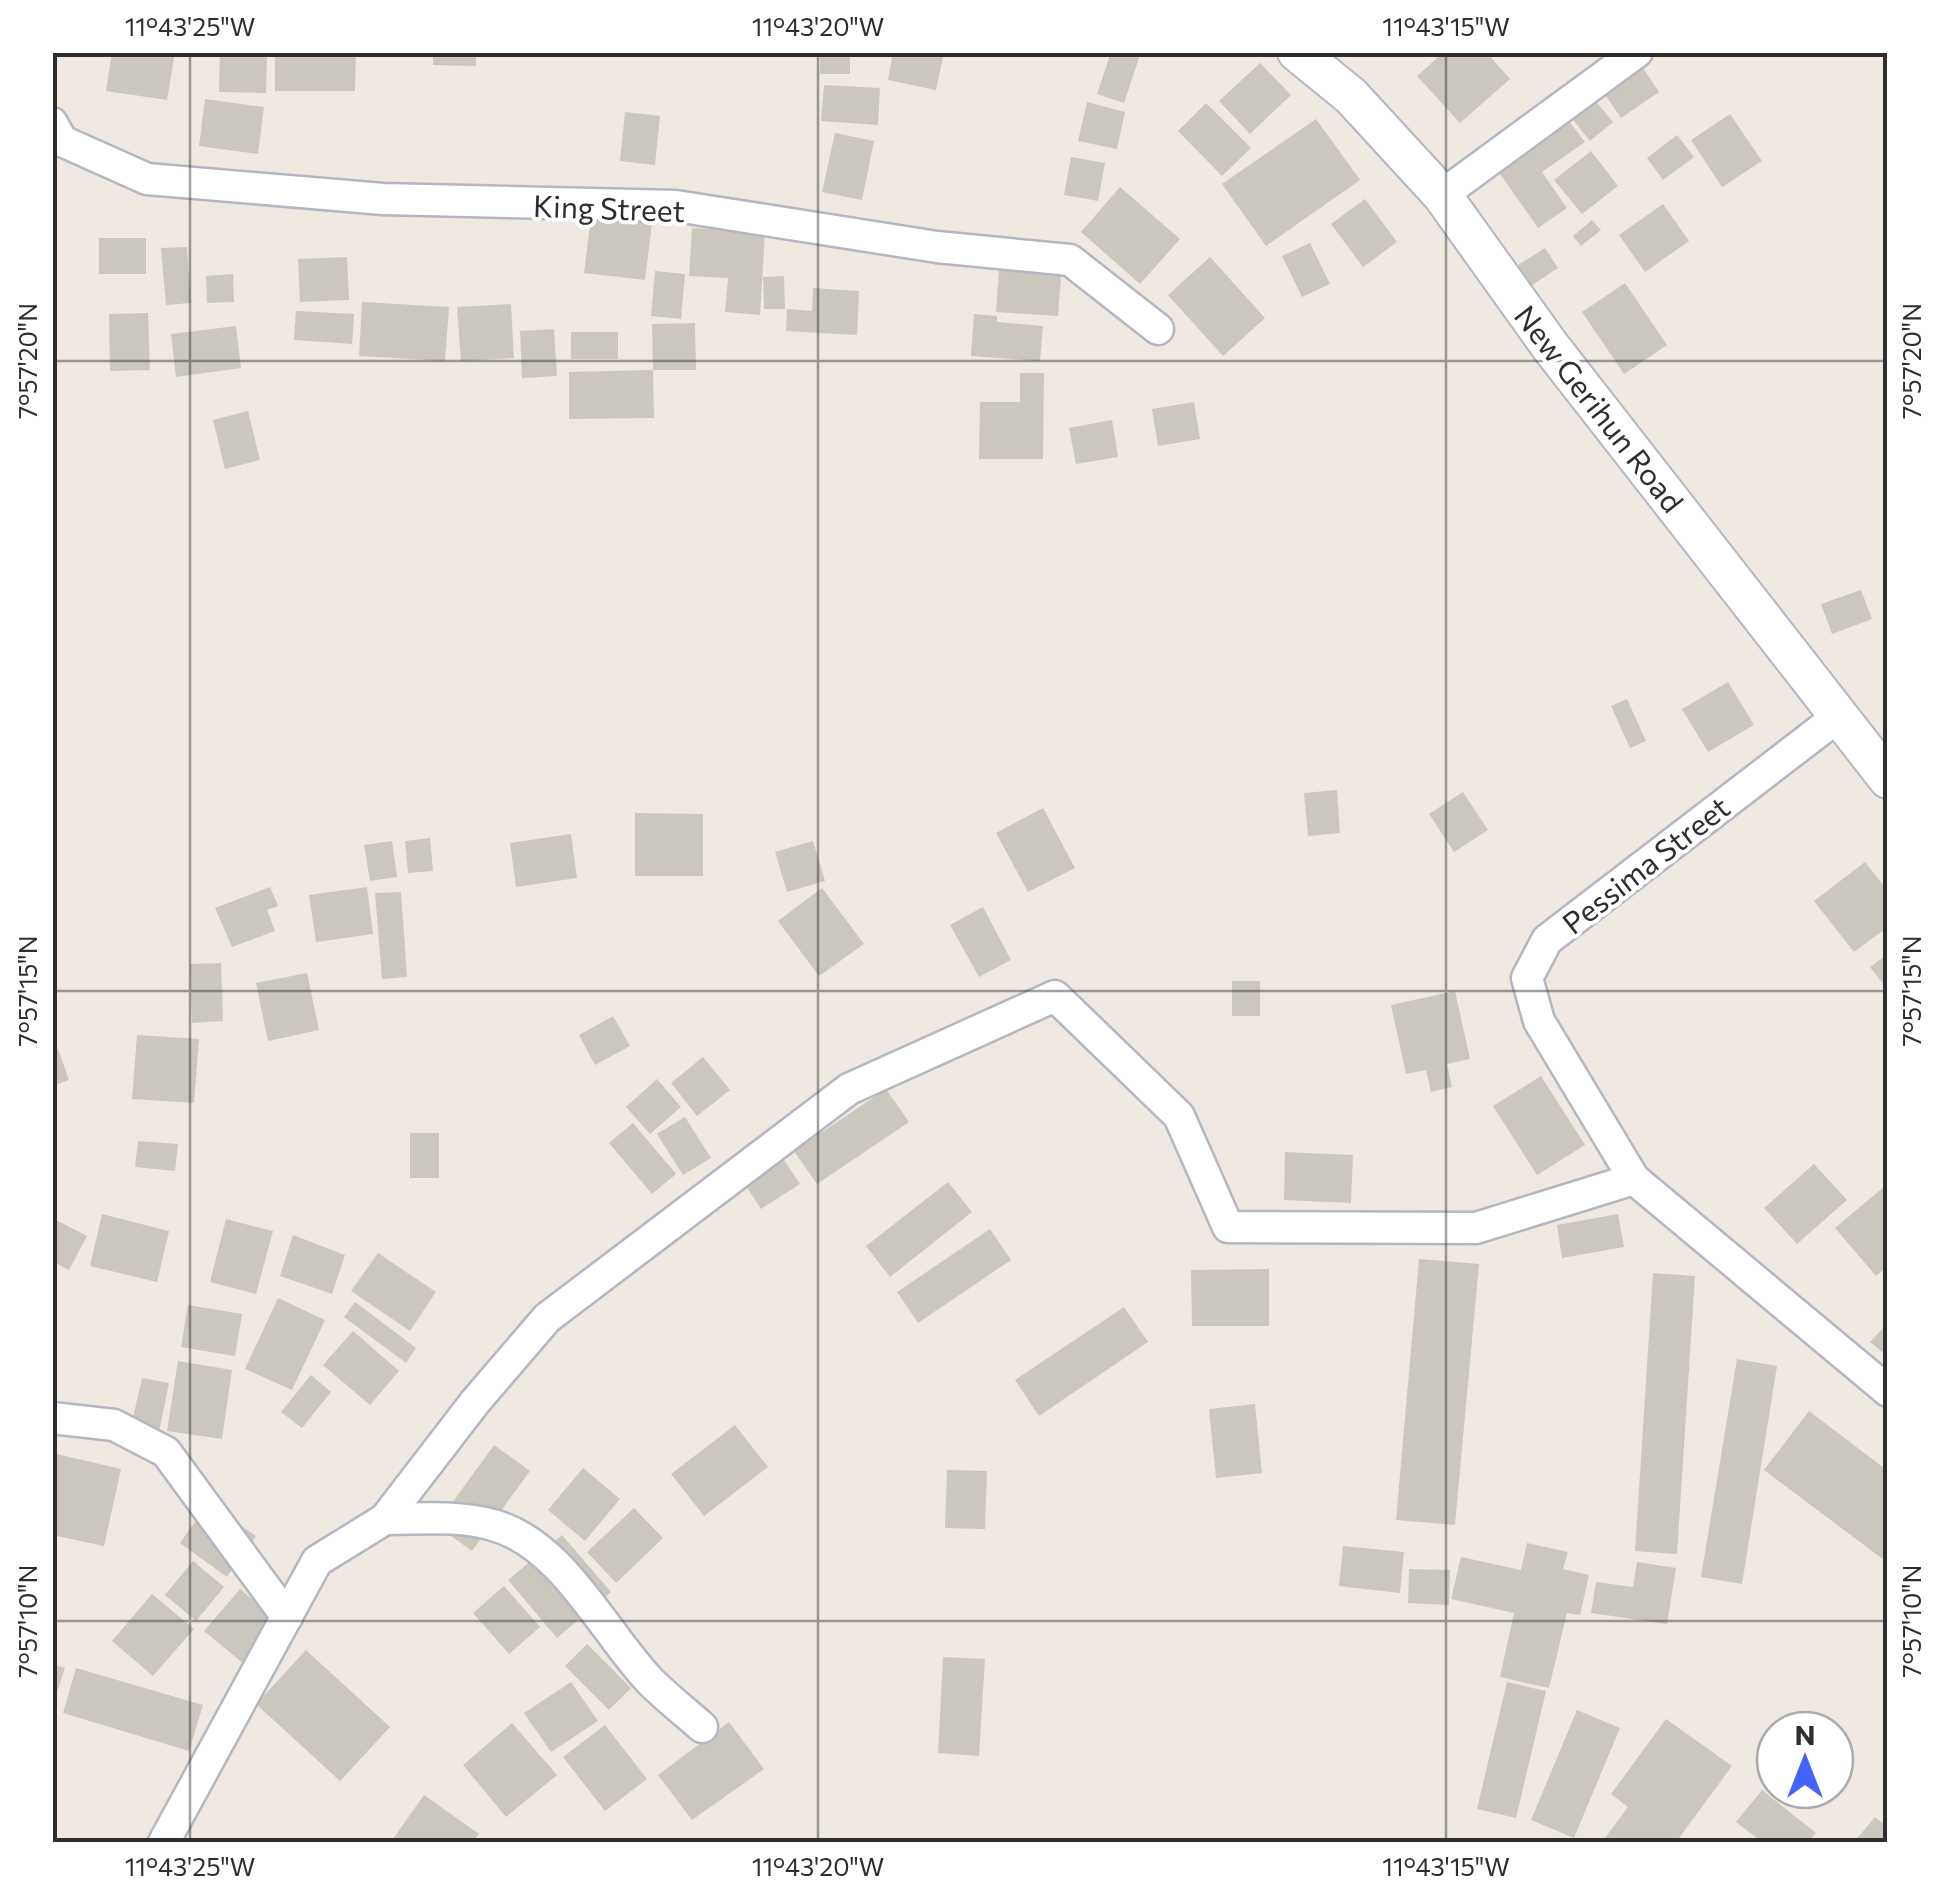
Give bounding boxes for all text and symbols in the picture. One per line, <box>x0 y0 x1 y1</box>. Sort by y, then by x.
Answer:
text: 11°43'25"W <box>125 11 255 41</box>
text: 11°43'20"W <box>752 11 884 41</box>
text: 11°43'15"W <box>1382 11 1510 41</box>
street label: King Street <box>532 186 686 228</box>
street label: New Gerihun Road <box>1508 297 1692 519</box>
text: 7°57'20"N <box>12 303 42 419</box>
text: 7°57'20"N <box>1896 303 1926 419</box>
street label: Pessima Street <box>1554 787 1736 941</box>
text: 7°57'15"N <box>12 936 42 1046</box>
text: 7°57'15"N <box>1896 936 1926 1046</box>
text: 7°57'10"N <box>12 1565 42 1677</box>
text: 7°57'10"N <box>1896 1565 1926 1677</box>
north arrow <box>1755 1710 1855 1810</box>
text: N <box>1795 1717 1816 1751</box>
text: 11°43'25"W <box>125 1851 255 1881</box>
text: 11°43'20"W <box>752 1851 884 1881</box>
text: 11°43'15"W <box>1382 1851 1510 1881</box>

